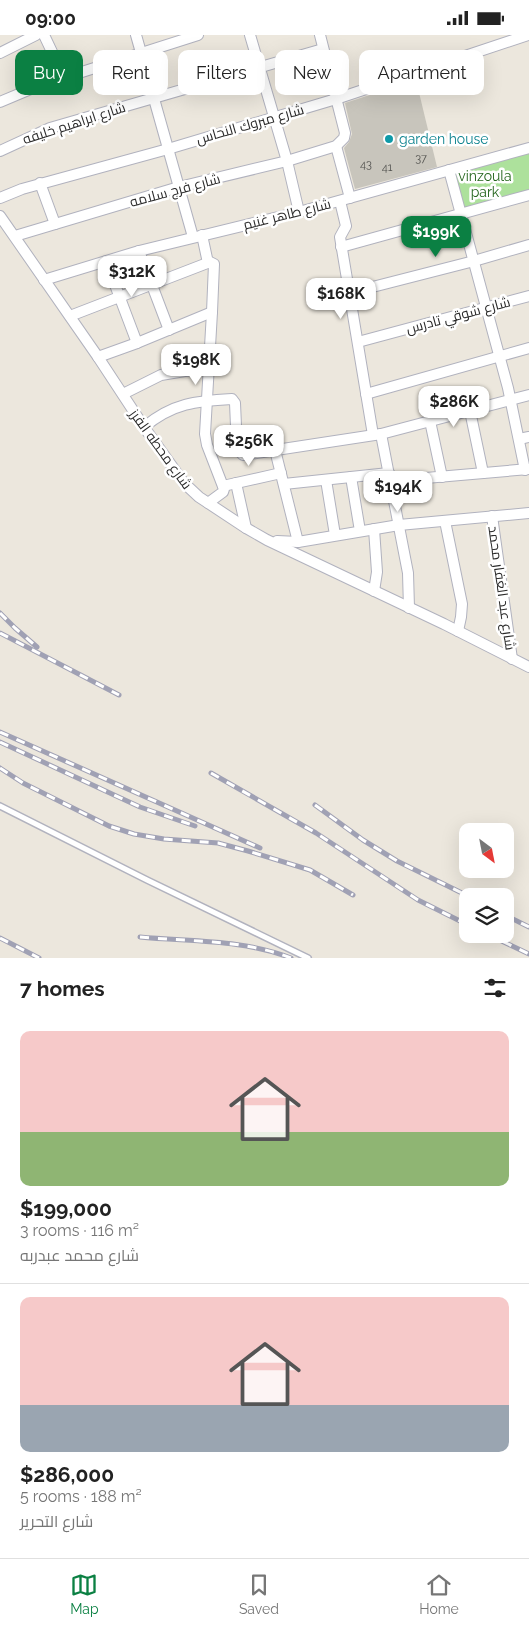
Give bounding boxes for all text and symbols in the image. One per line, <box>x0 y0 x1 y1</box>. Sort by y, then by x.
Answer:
text: 09:00 <box>25 7 76 29</box>
chip: Buy <box>15 50 83 95</box>
chip: Rent <box>93 50 168 95</box>
chip: Filters <box>178 50 265 95</box>
chip: New <box>275 50 349 95</box>
chip: Apartment <box>359 50 484 95</box>
street label: شارع ابراهيم خليفه <box>20 99 128 149</box>
street label: شارع مبروك النحاس <box>194 101 306 148</box>
place label: garden house <box>399 131 488 147</box>
marker: garden house <box>383 133 395 145</box>
house number: 37 <box>415 152 427 165</box>
house number: 43 <box>360 158 372 171</box>
house number: 41 <box>382 161 393 174</box>
park label: vinzoula park <box>458 168 512 200</box>
street label: شارع فرج سلامه <box>128 170 222 211</box>
street label: شارع طاهر غنيم <box>241 195 333 235</box>
pin: $199K <box>401 215 471 258</box>
text: $199K <box>412 222 460 241</box>
pin: $312K <box>97 255 167 298</box>
text: $312K <box>109 262 155 281</box>
pin: $168K <box>306 277 376 320</box>
text: $168K <box>317 284 365 303</box>
street label: شارع شوقي تادرس <box>404 293 513 340</box>
pin: $198K <box>161 343 231 386</box>
text: $198K <box>172 350 220 369</box>
pin: $286K <box>419 385 489 428</box>
text: $286K <box>429 392 479 411</box>
street label: شارع محطه الفرز <box>125 405 195 493</box>
pin: $256K <box>214 425 284 467</box>
text: $256K <box>225 431 273 450</box>
pin: $194K <box>363 471 433 513</box>
text: $194K <box>374 477 422 496</box>
street label: شارع عبد الغفار محمد <box>484 525 519 651</box>
north arrow <box>459 823 514 877</box>
map controls <box>459 823 514 943</box>
button: layers <box>459 888 514 943</box>
icon: filters <box>481 974 509 1002</box>
text: 7 homes <box>20 976 105 1001</box>
icon: home <box>220 1064 310 1154</box>
text: $199,000 <box>20 1196 112 1221</box>
text: 3 rooms · 116 m² <box>20 1221 139 1240</box>
text: شارع محمد عبدربه <box>20 1246 139 1265</box>
icon: home <box>220 1329 310 1419</box>
text: $286,000 <box>20 1462 114 1487</box>
text: 5 rooms · 188 m² <box>20 1487 142 1506</box>
text: شارع التحرير <box>20 1512 93 1531</box>
tab: Map <box>70 1571 99 1617</box>
tab: Saved <box>239 1571 279 1617</box>
tab: Home <box>419 1571 459 1617</box>

